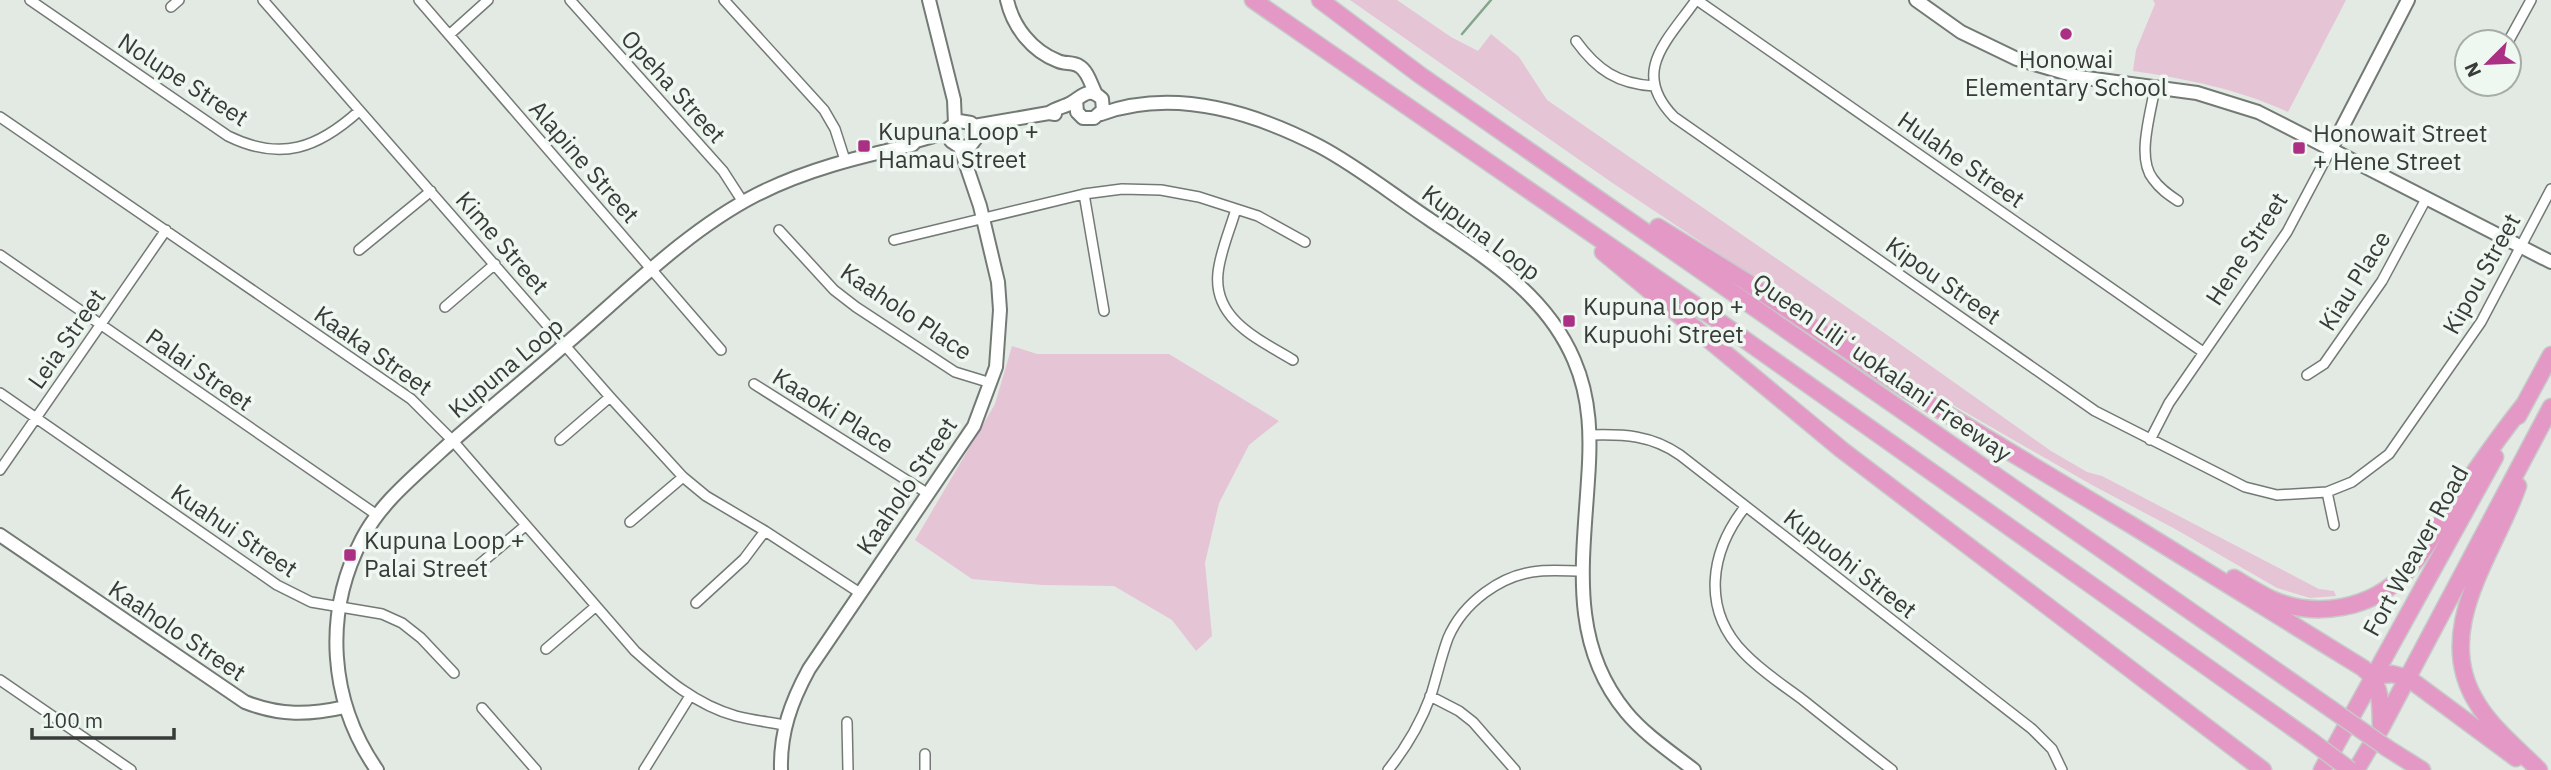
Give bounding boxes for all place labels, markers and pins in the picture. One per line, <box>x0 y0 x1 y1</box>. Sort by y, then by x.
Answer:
marker: Honowai Elementary School <box>2058 26 2074 42</box>
place label: Honowai Elementary School <box>1965 43 2167 103</box>
place label: Kupuna Loop + Hamau Street <box>878 115 1039 175</box>
place label: Honowait Street + Hene Street <box>2313 117 2487 177</box>
marker: Kupuna Loop + Hamau Street <box>856 138 872 154</box>
marker: Honowait Street + Hene Street <box>2291 140 2307 156</box>
place label: Kupuna Loop + Kupuohi Street <box>1583 290 1744 350</box>
marker: Kupuna Loop + Kupuohi Street <box>1561 313 1577 329</box>
place label: Kupuna Loop + Palai Street <box>364 524 525 584</box>
marker: Kupuna Loop + Palai Street <box>342 547 358 563</box>

